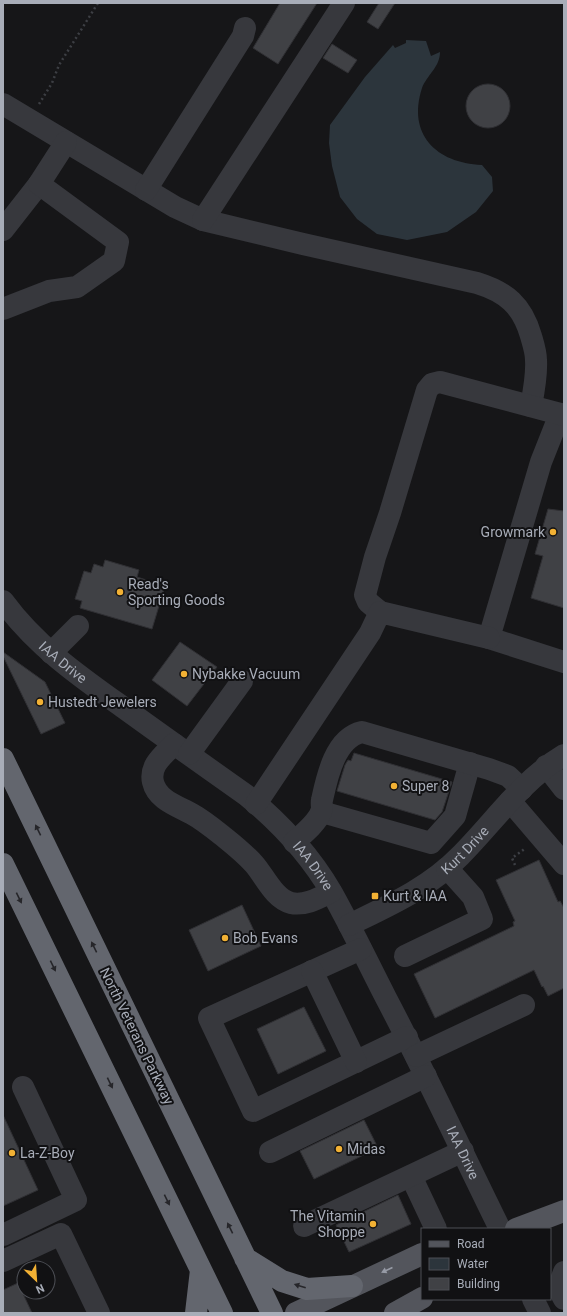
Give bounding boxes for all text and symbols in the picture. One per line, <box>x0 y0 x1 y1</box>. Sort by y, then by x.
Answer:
place label: Growmark <box>481 524 546 540</box>
marker: Growmark <box>548 527 558 537</box>
place label: Read's Sporting Goods <box>128 576 225 608</box>
marker: Read's Sporting Goods <box>115 587 125 597</box>
street label: IAA Drive <box>36 638 90 686</box>
place label: Nybakke Vacuum <box>192 666 300 682</box>
marker: Nybakke Vacuum <box>179 669 189 679</box>
place label: Hustedt Jewelers <box>48 694 157 710</box>
marker: Hustedt Jewelers <box>35 697 45 707</box>
place label: Super 8 <box>402 778 450 794</box>
marker: Super 8 <box>389 781 399 791</box>
street label: Kurt Drive <box>438 823 492 878</box>
one-way arrow <box>34 824 41 836</box>
street label: IAA Drive <box>290 838 337 893</box>
place label: Kurt & IAA <box>383 888 447 904</box>
marker: Kurt & IAA <box>370 891 380 901</box>
one-way arrow <box>16 892 22 904</box>
place label: Bob Evans <box>233 930 298 946</box>
marker: Bob Evans <box>220 933 230 943</box>
one-way arrow <box>91 941 97 953</box>
one-way arrow <box>50 961 56 972</box>
street label: North Veterans Parkway <box>97 965 177 1107</box>
one-way arrow <box>107 1078 113 1089</box>
street label: IAA Drive <box>443 1123 483 1182</box>
place label: Midas <box>347 1141 385 1157</box>
marker: Midas <box>334 1144 344 1154</box>
place label: La-Z-Boy <box>20 1145 75 1161</box>
marker: La-Z-Boy <box>7 1148 17 1158</box>
one-way arrow <box>164 1194 170 1206</box>
place label: The Vitamin Shoppe <box>290 1208 365 1240</box>
marker: The Vitamin Shoppe <box>368 1219 378 1229</box>
one-way arrow <box>227 1222 234 1233</box>
legend <box>421 1228 551 1300</box>
text: Road <box>457 1237 485 1251</box>
text: Water <box>457 1257 488 1271</box>
north arrow <box>16 1260 56 1300</box>
one-way arrow <box>382 1267 393 1273</box>
text: Building <box>457 1277 500 1291</box>
text: N <box>34 1281 46 1296</box>
one-way arrow <box>293 1283 305 1289</box>

